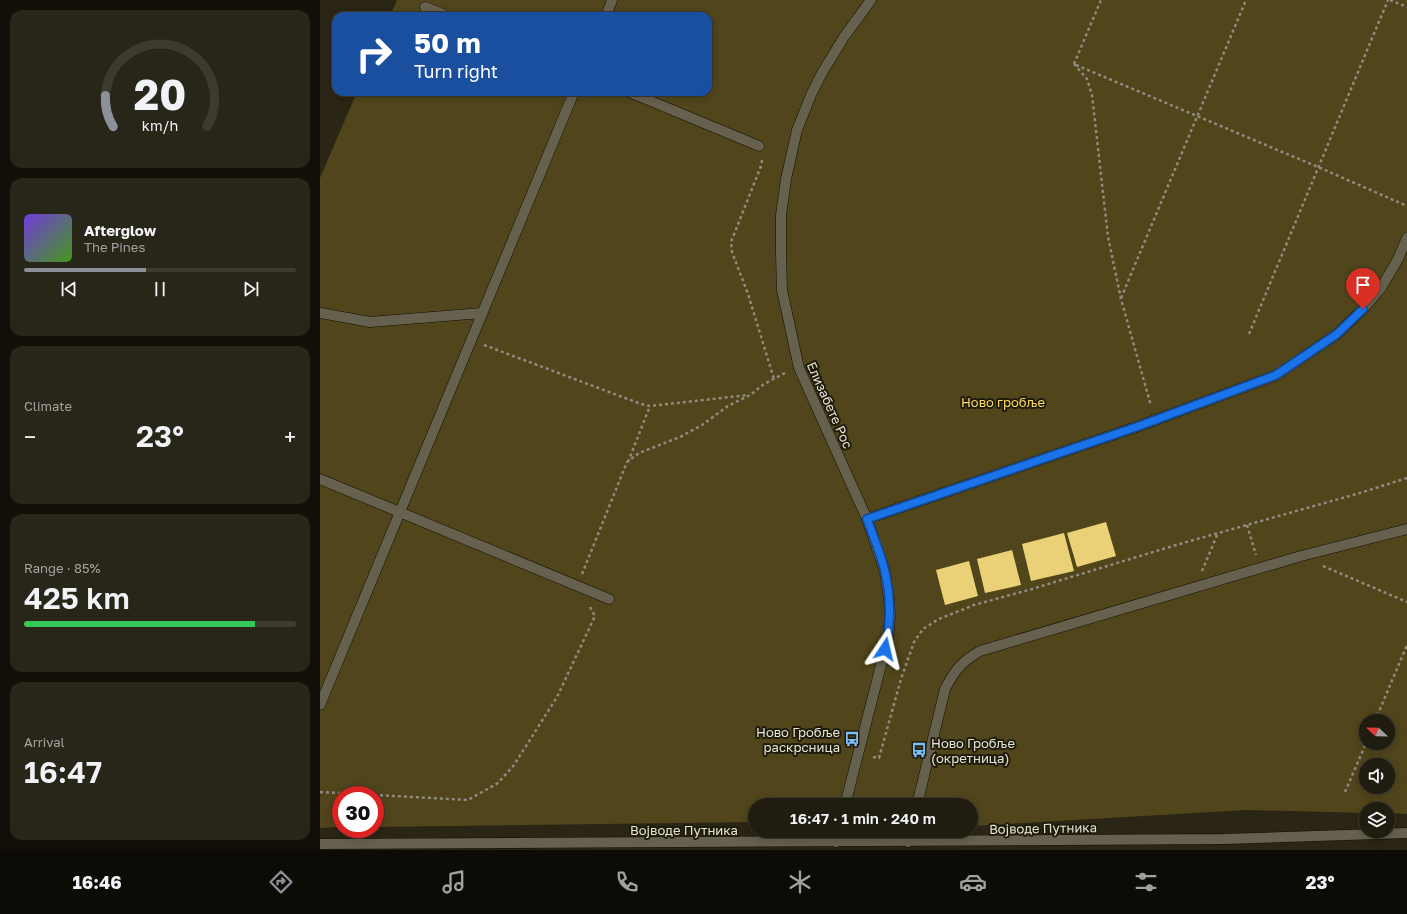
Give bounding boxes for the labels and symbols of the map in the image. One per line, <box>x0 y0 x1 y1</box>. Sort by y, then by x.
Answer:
pin <box>1346 268 1380 309</box>
street label: Елизабете Рос <box>804 359 856 451</box>
park label: Ново гробље <box>961 394 1045 410</box>
position arrow <box>864 628 906 670</box>
north arrow <box>1359 714 1395 750</box>
place label: Ново Гробље раскрсница <box>756 724 840 755</box>
bus stop icon: Ново Гробље раскрсница <box>843 730 861 748</box>
place label: Ново Гробље (окретница) <box>931 735 1015 766</box>
bus stop icon: Ново Гробље (окретница) <box>910 741 928 759</box>
speed limit sign: 30 <box>332 786 384 838</box>
street label: Војводе Путника <box>989 819 1097 837</box>
street label: Војводе Путника <box>630 822 738 838</box>

